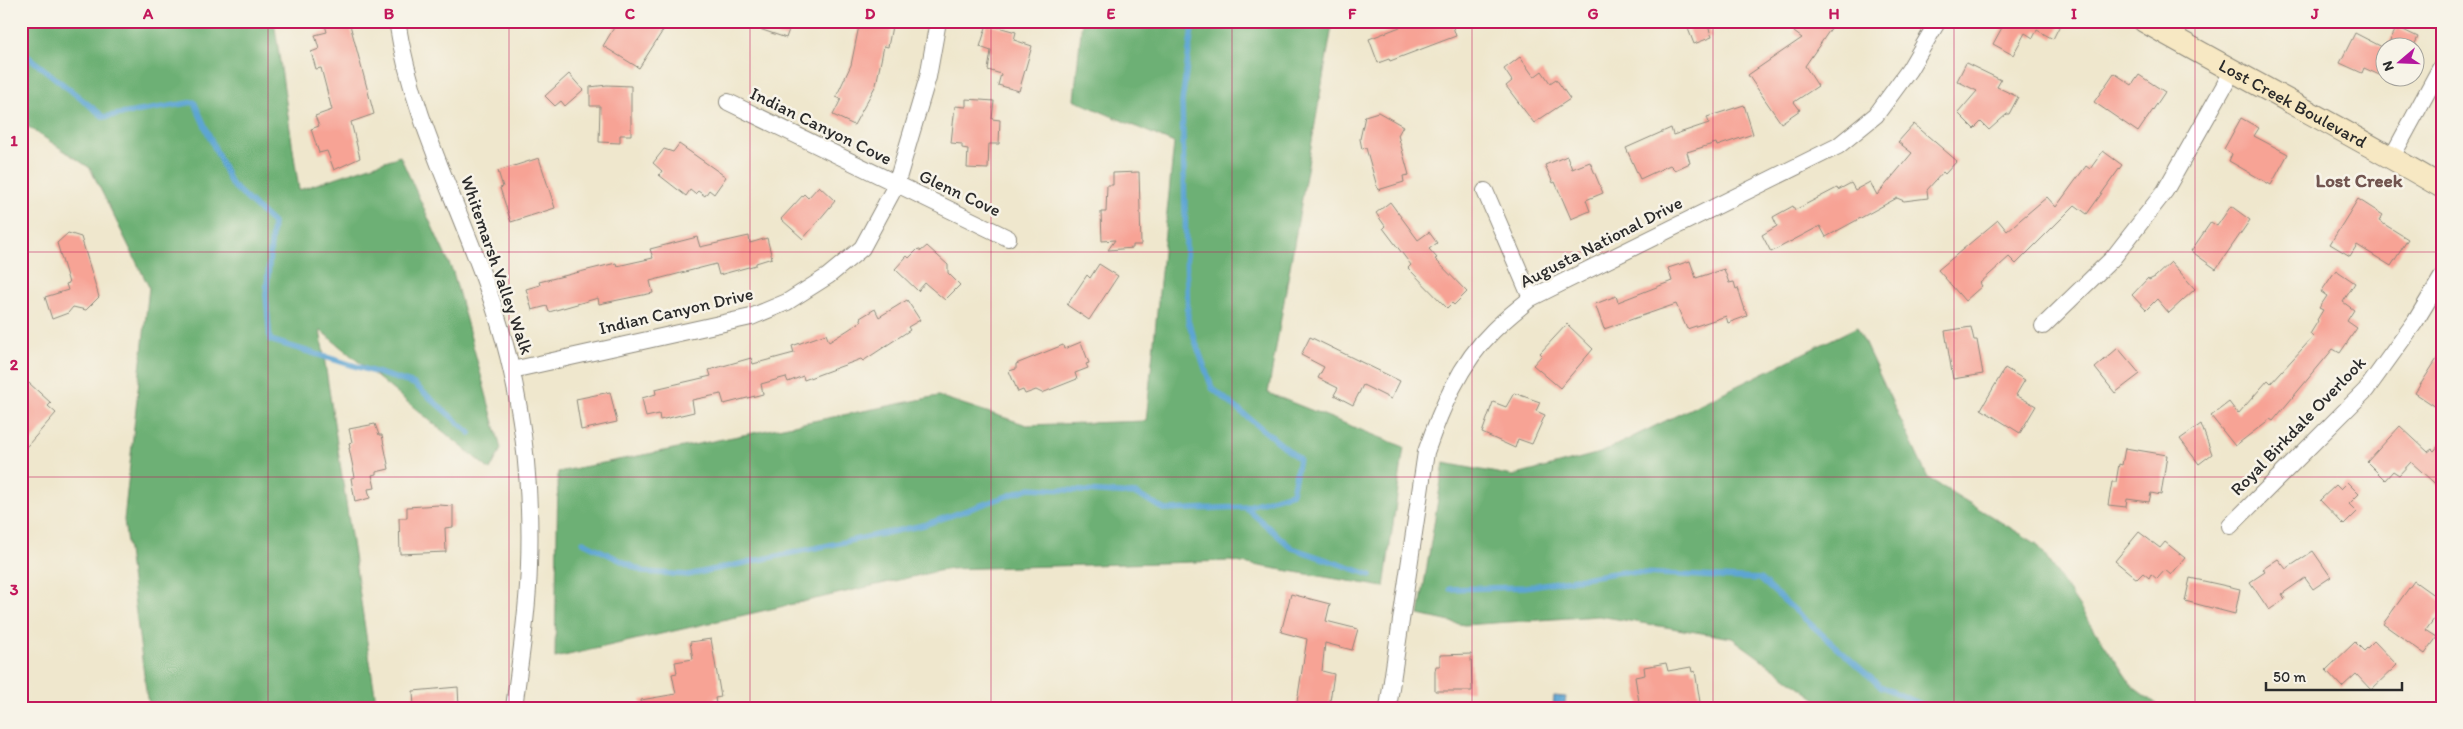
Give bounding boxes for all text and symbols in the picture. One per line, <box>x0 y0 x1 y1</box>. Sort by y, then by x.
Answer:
text: A <box>142 4 154 23</box>
text: B <box>384 4 395 23</box>
text: C <box>625 4 636 23</box>
text: D <box>865 4 876 23</box>
text: E <box>1107 4 1116 23</box>
text: F <box>1348 4 1357 23</box>
text: G <box>1587 4 1599 23</box>
text: H <box>1828 4 1840 23</box>
text: I <box>2071 4 2077 23</box>
text: J <box>2310 4 2319 23</box>
north arrow <box>2376 38 2426 88</box>
street label: Lost Creek Boulevard <box>2215 54 2371 153</box>
text: N <box>2379 59 2398 73</box>
street label: Indian Canyon Cove <box>747 82 895 170</box>
text: 1 <box>10 131 18 150</box>
street label: Glenn Cove <box>916 165 1004 221</box>
district label: Lost Creek <box>2316 169 2403 192</box>
street label: Whitemarsh Valley Walk <box>456 173 538 357</box>
street label: Augusta National Drive <box>1516 191 1686 293</box>
street label: Indian Canyon Drive <box>597 283 755 339</box>
street label: Royal Birkdale Overlook <box>2226 351 2371 500</box>
text: 2 <box>10 355 19 374</box>
text: 3 <box>10 580 19 599</box>
scale bar <box>2266 659 2402 691</box>
text: 50 m <box>2273 668 2306 686</box>

